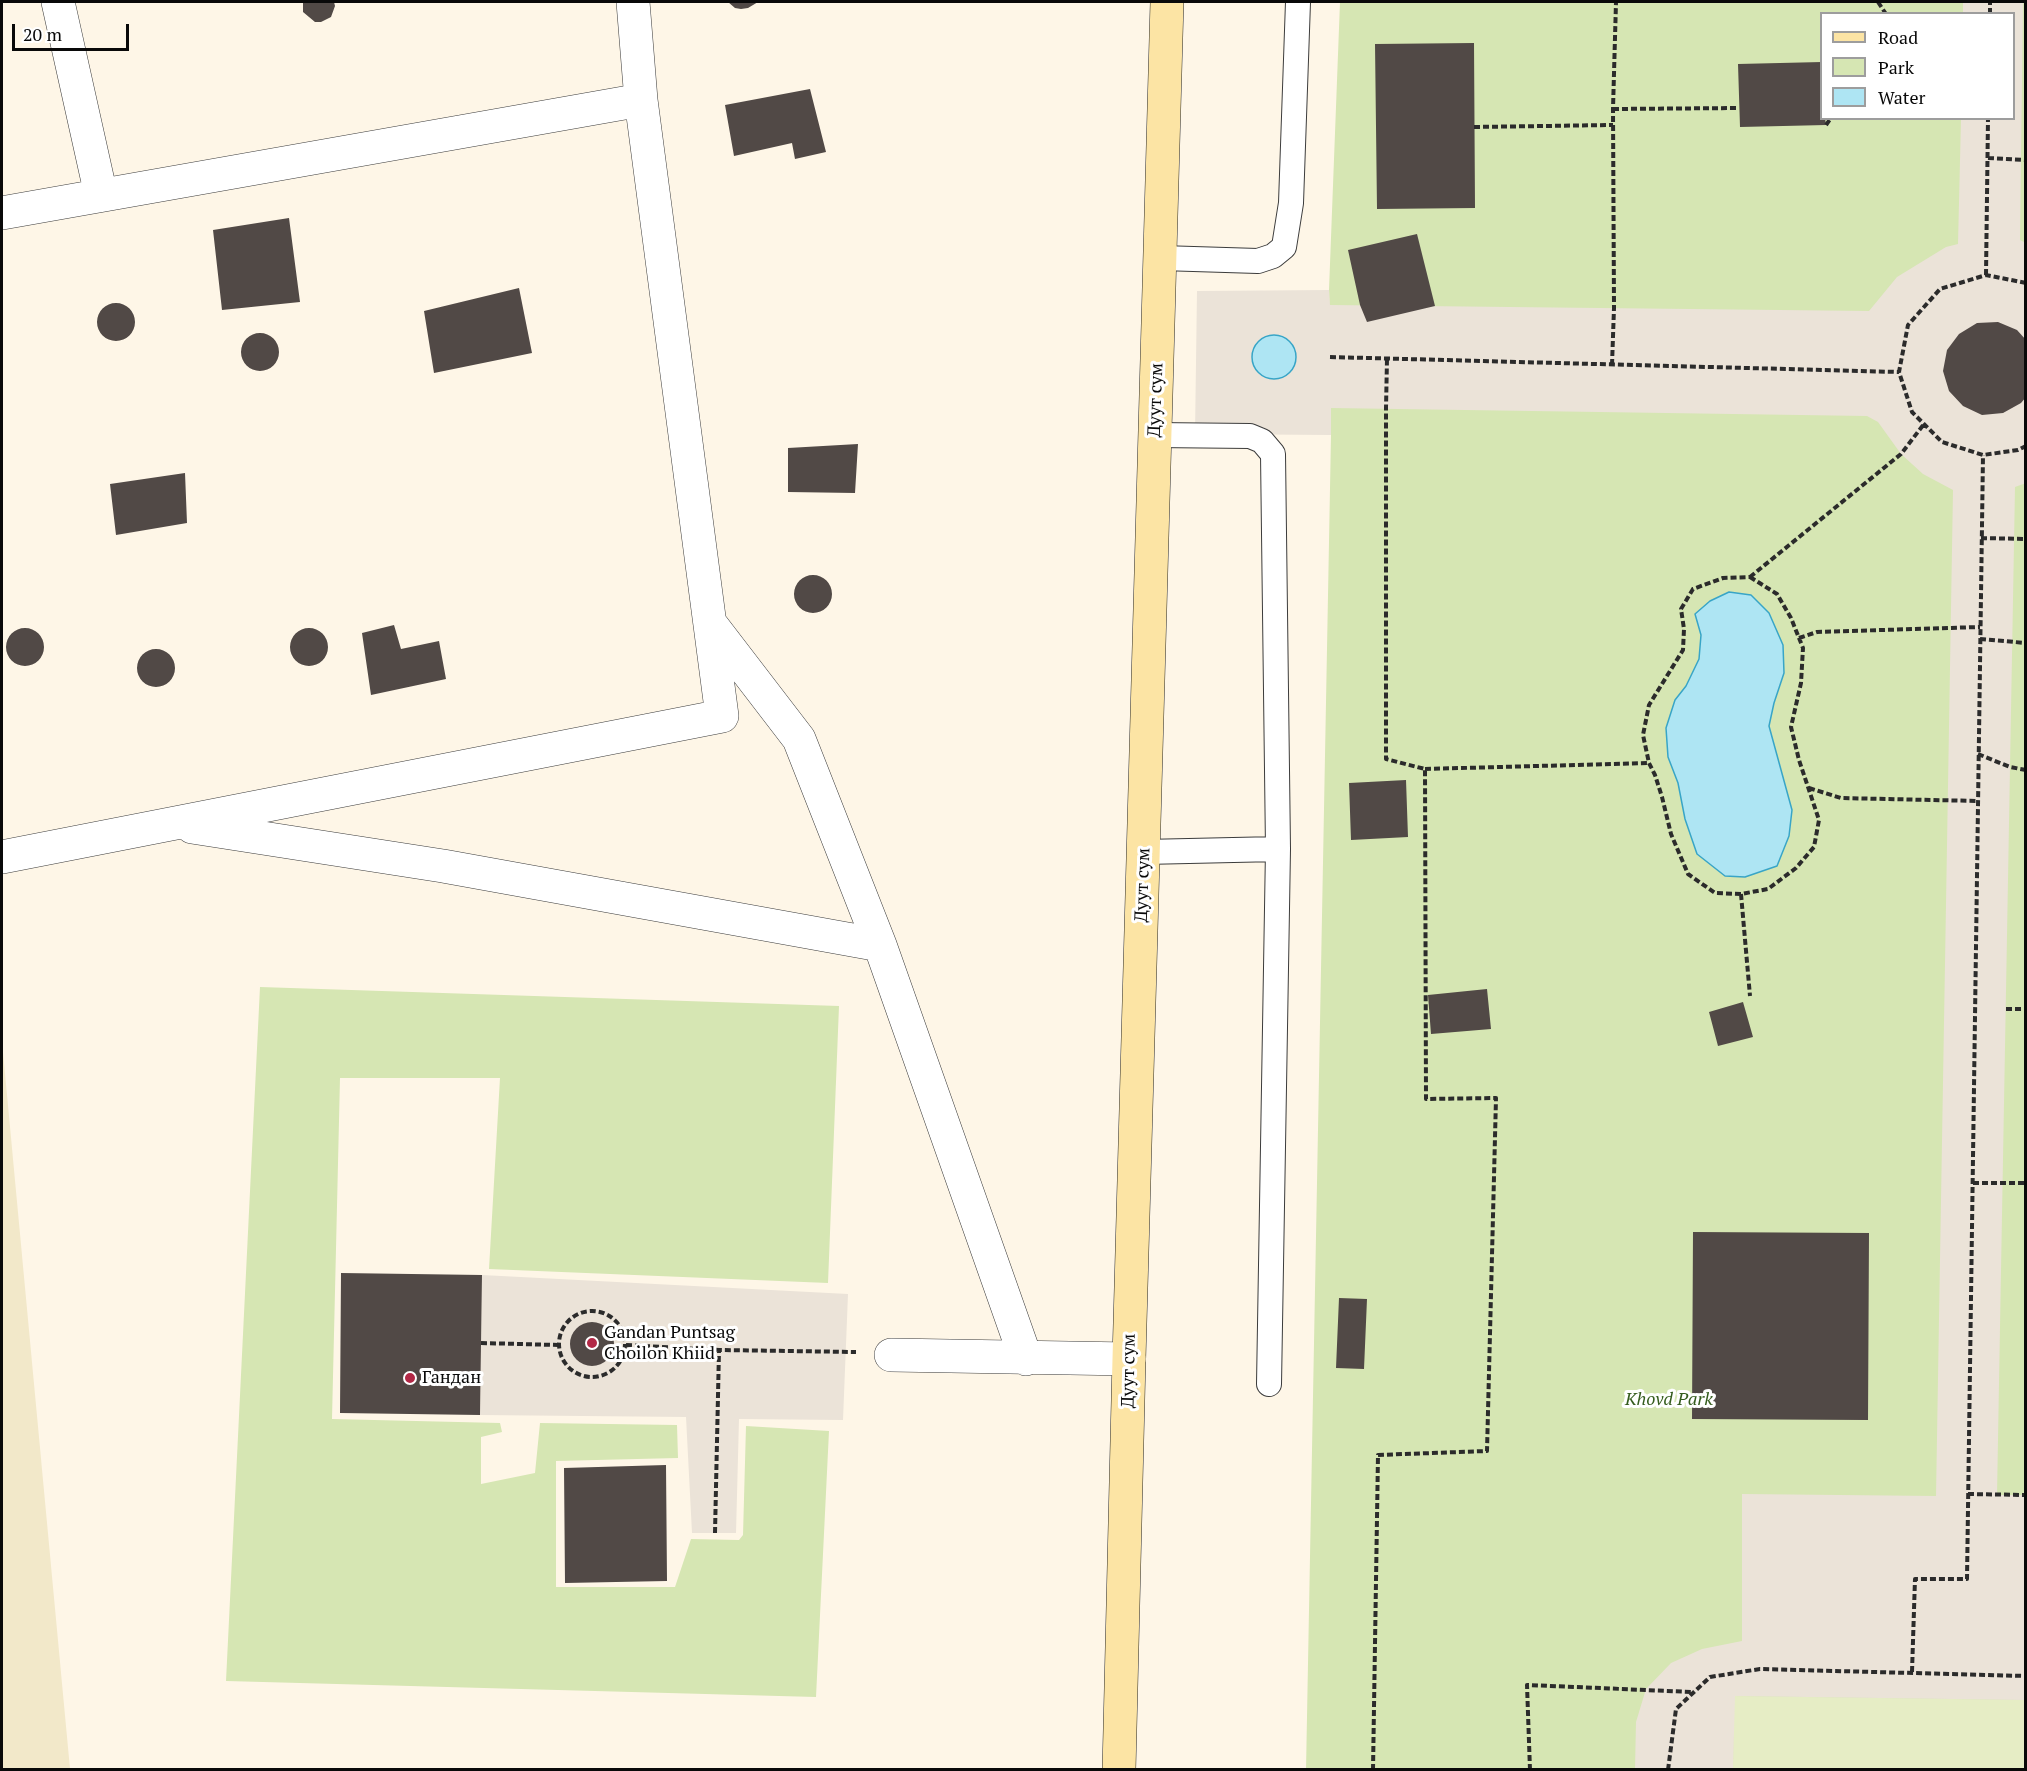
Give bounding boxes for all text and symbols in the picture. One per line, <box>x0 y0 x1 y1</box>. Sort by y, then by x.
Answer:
scale bar <box>15 12 132 50</box>
legend <box>1820 12 2015 120</box>
text: 20 m <box>23 22 62 46</box>
text: Road <box>1878 25 1918 49</box>
text: Park <box>1878 55 1914 79</box>
text: Water <box>1878 85 1925 109</box>
street label: Дуут сум <box>1144 362 1168 438</box>
street label: Дуут сум <box>1131 847 1155 923</box>
place label: Gandan Puntsag Choilon Khiid <box>604 1322 735 1364</box>
street label: Дуут сум <box>1118 1334 1140 1408</box>
marker: Gandan Puntsag Choilon Khiid <box>585 1336 599 1350</box>
place label: Гандан <box>422 1367 481 1389</box>
marker: Гандан <box>403 1371 417 1385</box>
park label: Khovd Park <box>1625 1389 1713 1411</box>

